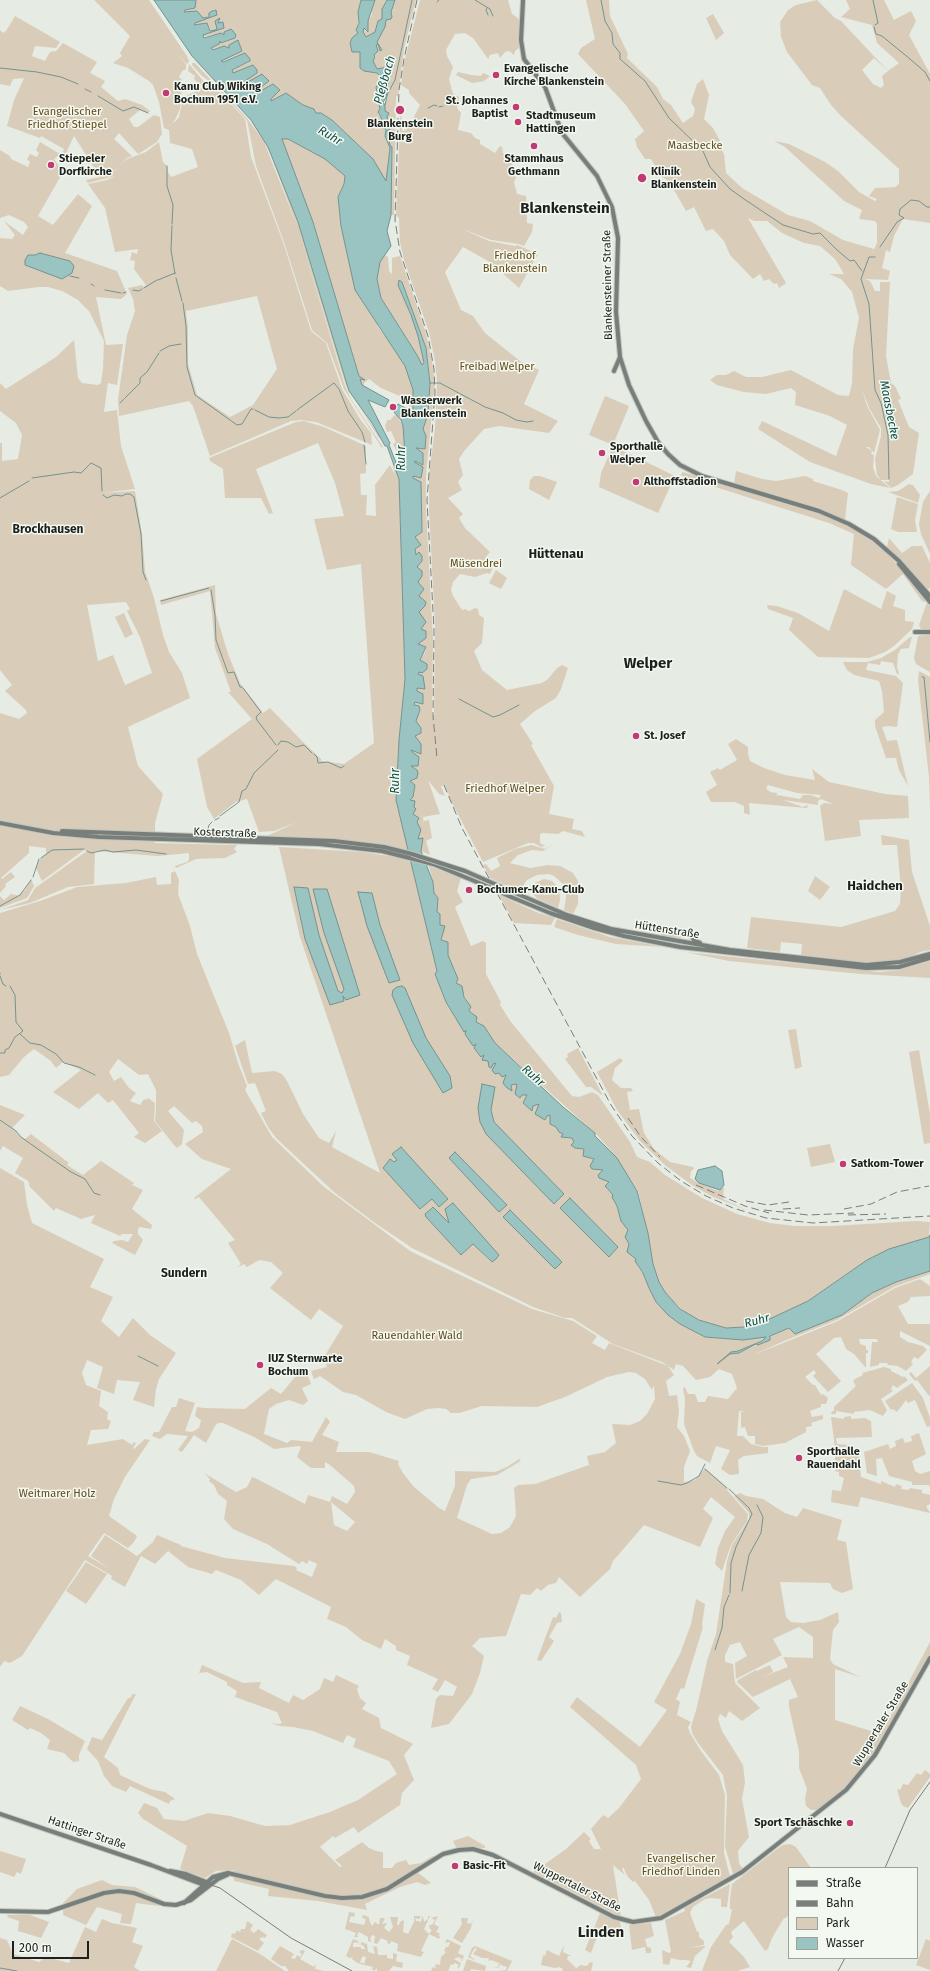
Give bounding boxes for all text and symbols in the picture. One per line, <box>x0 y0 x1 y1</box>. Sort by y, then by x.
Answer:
water label: Pleßbach <box>371 54 399 106</box>
place label: Evangelische Kirche Blankenstein <box>504 62 604 88</box>
marker: Evangelische Kirche Blankenstein <box>491 70 501 80</box>
place label: Kanu Club Wiking Bochum 1951 e.V. <box>174 80 261 106</box>
marker: Kanu Club Wiking Bochum 1951 e.V. <box>161 88 171 98</box>
place label: St. Johannes Baptist <box>446 94 508 120</box>
marker: St. Johannes Baptist <box>511 102 521 112</box>
marker: Blankenstein Burg <box>394 104 406 116</box>
park label: Evangelischer Friedhof Stiepel <box>27 105 107 131</box>
place label: Stadtmuseum Hattingen <box>526 109 596 135</box>
place label: Blankenstein Burg <box>367 117 433 143</box>
marker: Stadtmuseum Hattingen <box>513 117 523 127</box>
water label: Ruhr <box>315 123 345 149</box>
park label: Maasbecke <box>668 139 722 153</box>
marker: Stammhaus Gethmann <box>529 141 539 151</box>
place label: Stiepeler Dorfkirche <box>59 152 112 178</box>
place label: Stammhaus Gethmann <box>504 152 564 178</box>
marker: Stiepeler Dorfkirche <box>46 160 56 170</box>
place label: Klinik Blankenstein <box>651 165 717 191</box>
marker: Klinik Blankenstein <box>636 172 648 184</box>
district label: Blankenstein <box>520 200 610 218</box>
street label: Blankensteiner Straße <box>600 230 616 340</box>
park label: Friedhof Blankenstein <box>483 249 547 275</box>
park label: Freibad Welper <box>460 360 534 374</box>
water label: Maasbecke <box>876 379 902 441</box>
place label: Wasserwerk Blankenstein <box>401 394 467 420</box>
marker: Wasserwerk Blankenstein <box>388 402 398 412</box>
place label: Sporthalle Welper <box>610 440 663 466</box>
water label: Ruhr <box>395 445 409 471</box>
marker: Sporthalle Welper <box>597 448 607 458</box>
place label: Althoffstadion <box>644 475 716 489</box>
marker: Althoffstadion <box>631 477 641 487</box>
district label: Brockhausen <box>13 523 83 537</box>
district label: Hüttenau <box>528 546 584 562</box>
park label: Müsendrei <box>450 557 502 571</box>
district label: Welper <box>624 655 672 673</box>
place label: St. Josef <box>644 729 685 743</box>
marker: St. Josef <box>631 731 641 741</box>
water label: Ruhr <box>389 768 403 794</box>
park label: Friedhof Welper <box>465 782 545 796</box>
street label: Kosterstraße <box>193 825 257 841</box>
district label: Haidchen <box>847 878 903 894</box>
place label: Bochumer-Kanu-Club <box>477 883 584 897</box>
marker: Bochumer-Kanu-Club <box>464 885 474 895</box>
street label: Hüttenstraße <box>634 918 700 942</box>
water label: Ruhr <box>519 1062 547 1090</box>
place label: Satkom-Tower <box>851 1157 924 1171</box>
marker: Satkom-Tower <box>838 1159 848 1169</box>
district label: Sundern <box>161 1267 207 1281</box>
water label: Ruhr <box>743 1311 771 1331</box>
park label: Rauendahler Wald <box>371 1329 463 1343</box>
place label: IUZ Sternwarte Bochum <box>268 1352 343 1378</box>
marker: IUZ Sternwarte Bochum <box>255 1360 265 1370</box>
place label: Sporthalle Rauendahl <box>807 1445 861 1471</box>
marker: Sporthalle Rauendahl <box>794 1453 804 1463</box>
park label: Weitmarer Holz <box>19 1487 95 1501</box>
street label: Wuppertaler Straße <box>850 1679 912 1769</box>
street label: Hattinger Straße <box>46 1813 128 1853</box>
place label: Sport Tschäschke <box>754 1816 842 1830</box>
marker: Sport Tschäschke <box>845 1818 855 1828</box>
park label: Evangelischer Friedhof Linden <box>642 1852 720 1878</box>
place label: Basic-Fit <box>463 1859 506 1873</box>
street label: Wuppertaler Straße <box>531 1859 623 1915</box>
marker: Basic-Fit <box>450 1861 460 1871</box>
legend <box>788 1867 918 1959</box>
text: Straße <box>826 1876 861 1890</box>
text: Bahn <box>826 1896 854 1910</box>
text: Park <box>826 1916 850 1930</box>
district label: Linden <box>578 1924 624 1942</box>
scale bar <box>14 1933 91 1959</box>
text: Wasser <box>826 1936 864 1950</box>
text: 200 m <box>19 1941 52 1955</box>

